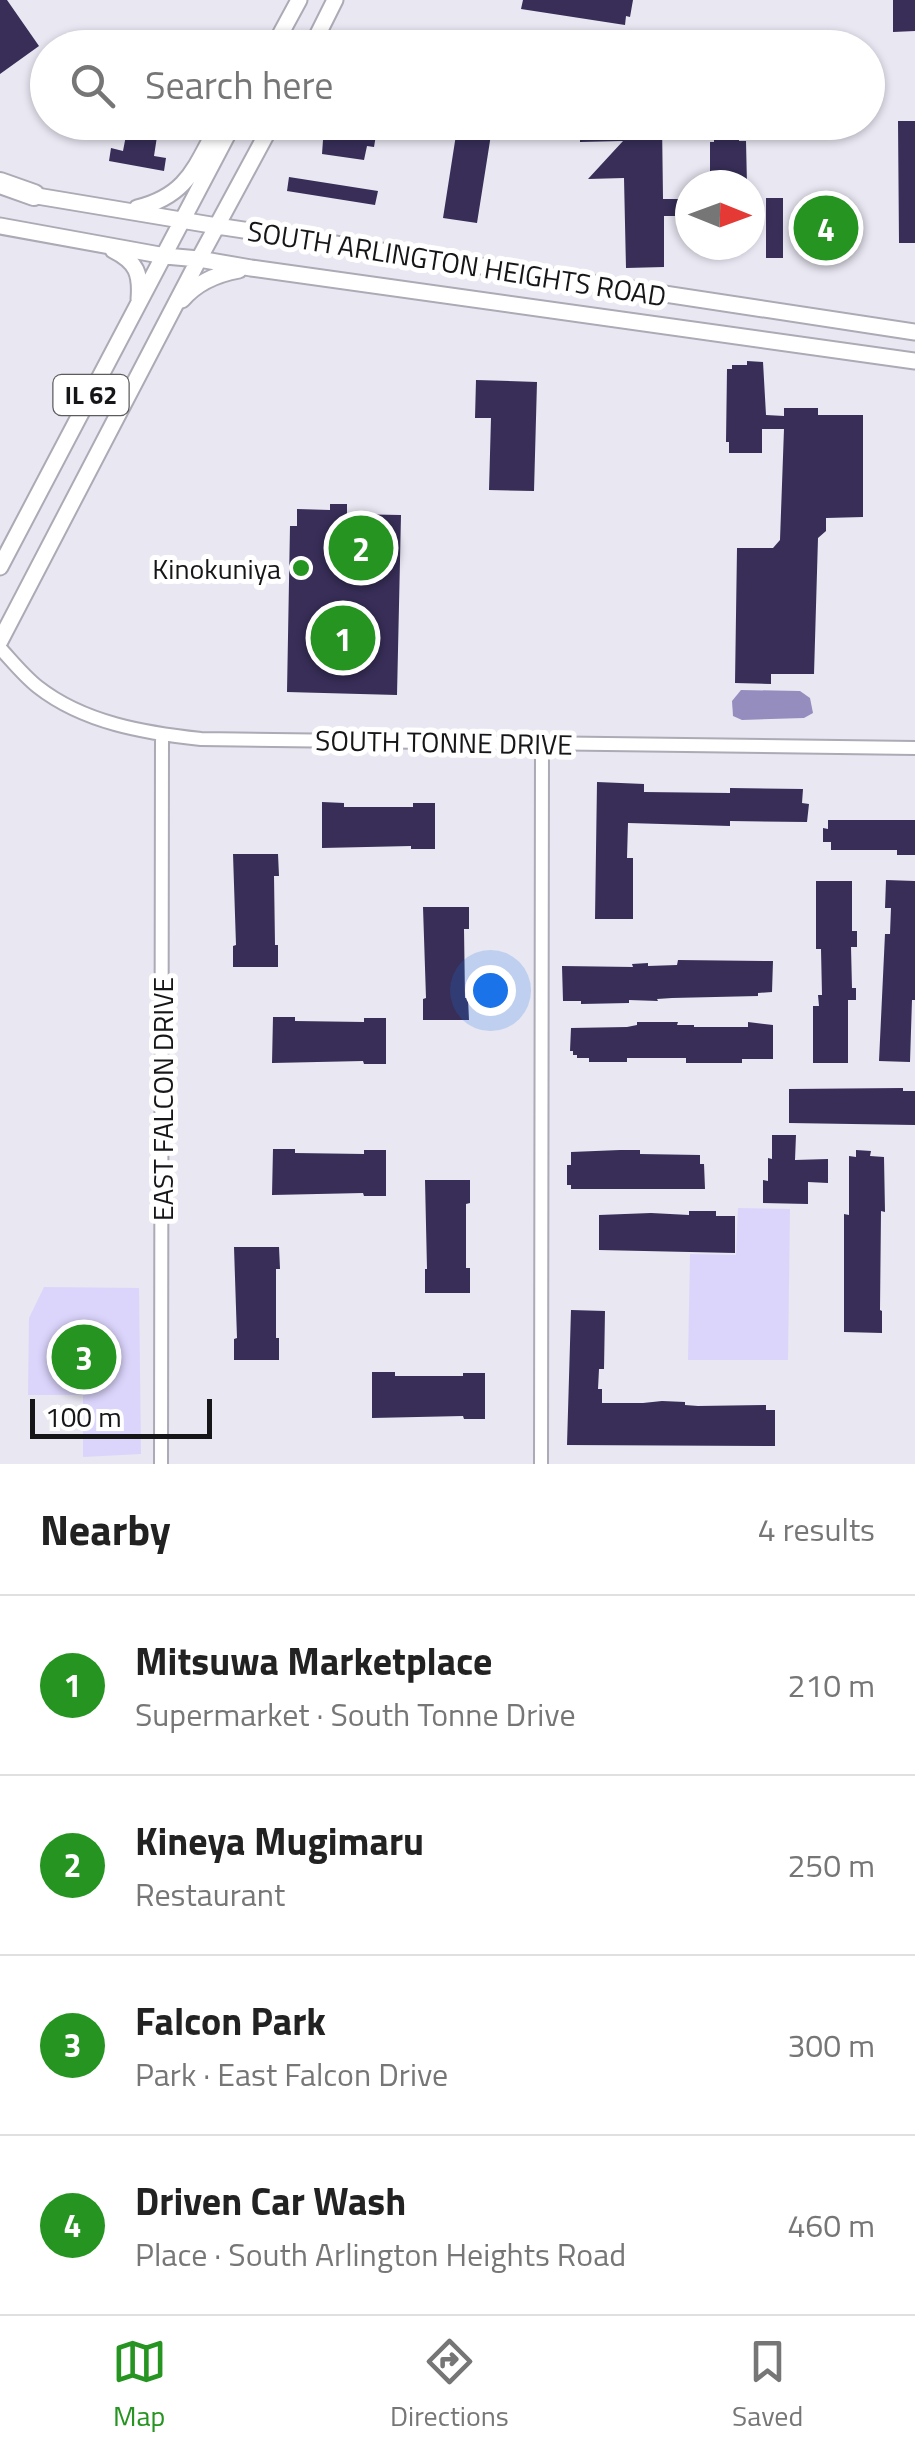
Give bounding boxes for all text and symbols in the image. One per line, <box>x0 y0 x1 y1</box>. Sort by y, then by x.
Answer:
search box <box>30 30 885 140</box>
text: Search here <box>145 56 333 114</box>
icon: search <box>65 58 120 113</box>
north arrow <box>675 170 765 260</box>
pin: 4 <box>794 190 858 266</box>
street label: SOUTH ARLINGTON HEIGHTS ROAD <box>245 209 669 317</box>
road number: IL 62 <box>54 375 128 415</box>
pin: 2 <box>328 510 394 586</box>
place label: Kinokuniya <box>152 547 281 590</box>
marker: Kinokuniya <box>290 557 312 579</box>
pin: 1 <box>310 600 376 676</box>
street label: SOUTH TONNE DRIVE <box>315 718 573 766</box>
your location <box>465 965 516 1016</box>
street label: EAST FALCON DRIVE <box>141 977 184 1221</box>
pin: 3 <box>52 1320 116 1394</box>
scale bar <box>30 1394 212 1438</box>
text: 100 m <box>45 1395 122 1438</box>
text: Nearby <box>40 1497 171 1561</box>
text: 4 results <box>758 1505 875 1553</box>
text: Mitsuwa Marketplace <box>135 1632 492 1690</box>
text: 1 <box>64 1661 81 1709</box>
text: 210 m <box>787 1661 875 1709</box>
text: Supermarket · South Tonne Drive <box>135 1690 576 1738</box>
text: Kineya Mugimaru <box>135 1812 424 1870</box>
text: 2 <box>64 1841 81 1889</box>
text: 250 m <box>787 1841 875 1889</box>
text: Restaurant <box>135 1870 285 1918</box>
text: Falcon Park <box>135 1992 326 2050</box>
text: 3 <box>64 2021 81 2069</box>
text: 300 m <box>787 2021 875 2069</box>
text: Park · East Falcon Drive <box>135 2050 448 2098</box>
text: Driven Car Wash <box>135 2172 406 2230</box>
text: 4 <box>64 2201 81 2249</box>
text: 460 m <box>787 2201 875 2249</box>
text: Place · South Arlington Heights Road <box>135 2230 626 2278</box>
tab: Map <box>112 2334 167 2437</box>
tab: Directions <box>390 2334 509 2437</box>
tab: Saved <box>732 2334 803 2437</box>

